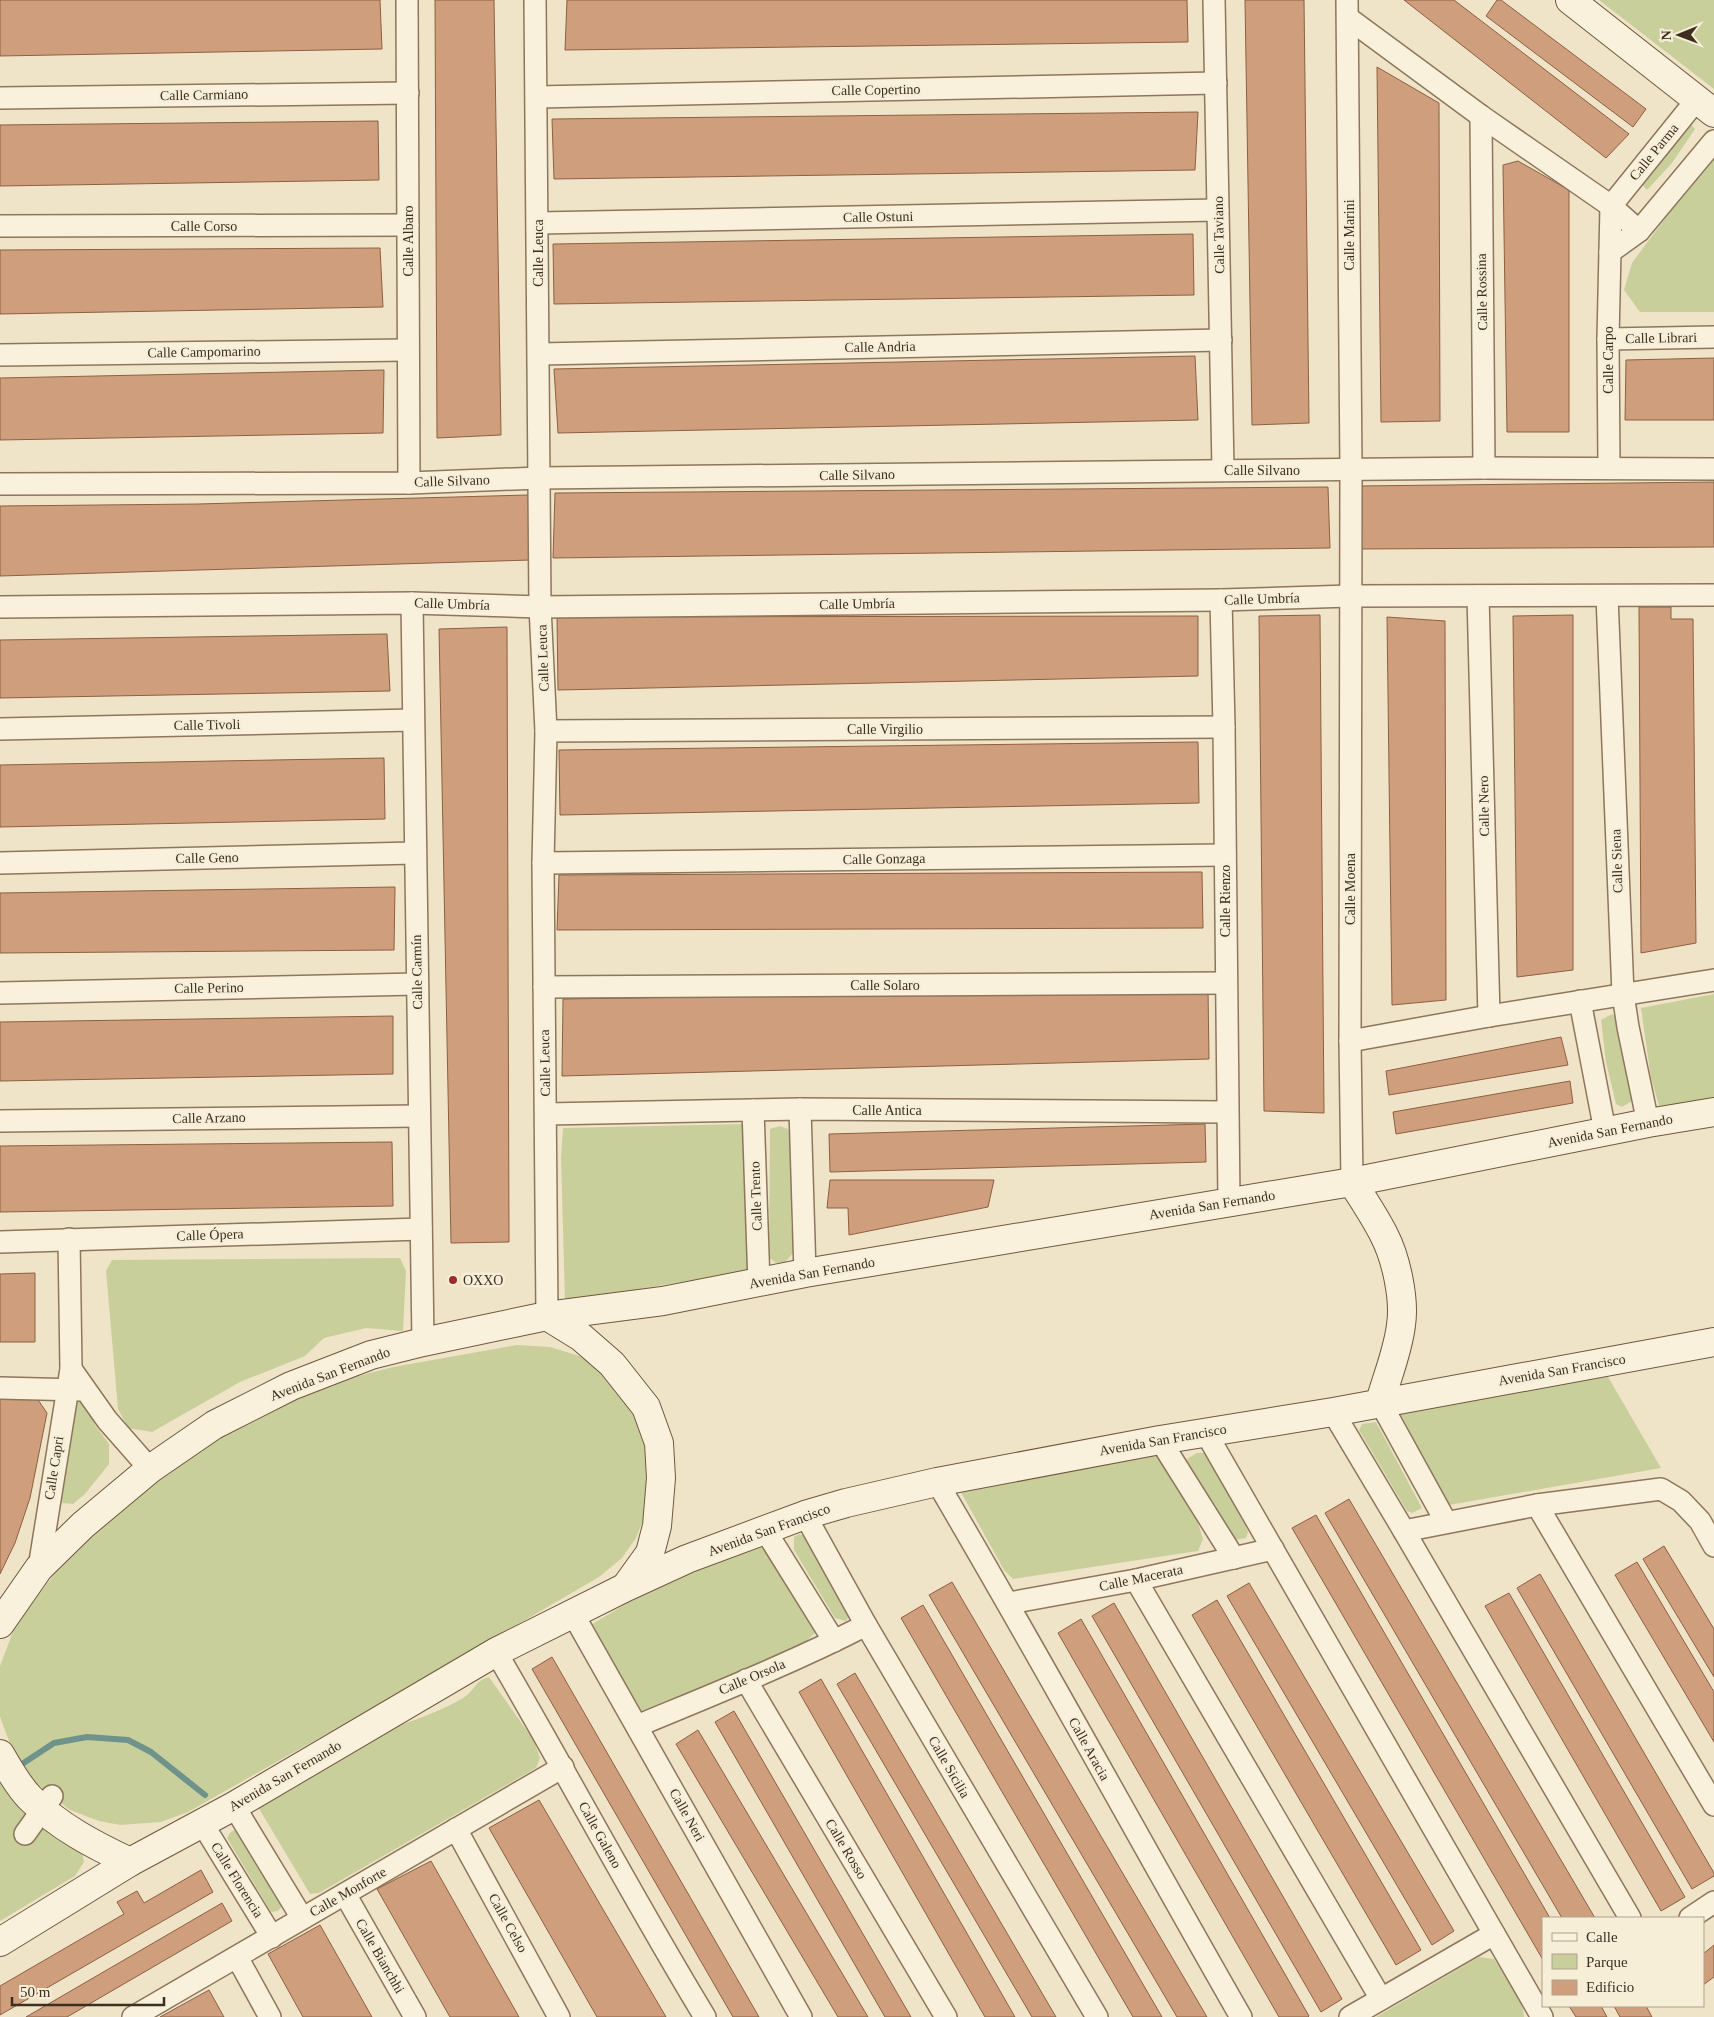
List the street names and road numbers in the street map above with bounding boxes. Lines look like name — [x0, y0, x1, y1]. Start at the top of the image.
street label: Calle Copertino — [831, 82, 921, 98]
street label: Calle Carmiano — [160, 87, 248, 103]
street label: Calle Parma — [1627, 120, 1682, 183]
street label: Calle Taviano — [1211, 196, 1227, 274]
street label: Calle Marini — [1342, 199, 1357, 271]
street label: Calle Albaro — [401, 205, 416, 277]
street label: Calle Ostuni — [843, 209, 913, 225]
street label: Calle Corso — [171, 219, 237, 234]
street label: Calle Leuca — [531, 219, 546, 287]
street label: Calle Rossina — [1474, 252, 1490, 331]
street label: Calle Carpo — [1601, 326, 1616, 394]
street label: Calle Librari — [1625, 330, 1697, 346]
street label: Calle Andria — [844, 339, 916, 355]
street label: Calle Campomarino — [147, 344, 261, 360]
street label: Calle Silvano — [1224, 463, 1300, 478]
street label: Calle Silvano — [819, 467, 895, 483]
street label: Calle Silvano — [414, 472, 490, 490]
street label: Calle Umbría — [1224, 590, 1301, 608]
street label: Calle Umbría — [414, 595, 491, 613]
street label: Calle Umbría — [819, 596, 896, 612]
street label: Calle Leuca — [534, 623, 552, 692]
street label: Calle Tivoli — [174, 717, 240, 733]
street label: Calle Virgilio — [847, 722, 923, 737]
street label: Calle Nero — [1476, 775, 1492, 837]
street label: Calle Siena — [1608, 828, 1626, 893]
street label: Calle Geno — [175, 850, 239, 866]
street label: Calle Gonzaga — [842, 851, 926, 867]
street label: Calle Moena — [1343, 852, 1358, 925]
street label: Calle Rienzo — [1218, 865, 1233, 937]
street label: Calle Carmín — [409, 934, 425, 1010]
street label: Calle Solaro — [850, 978, 920, 993]
street label: Calle Perino — [174, 980, 244, 996]
street label: Calle Leuca — [537, 1028, 553, 1097]
street label: Calle Antica — [852, 1103, 923, 1118]
street label: Calle Arzano — [172, 1110, 246, 1126]
street label: Avenida San Fernando — [1546, 1111, 1674, 1151]
street label: Calle Trento — [747, 1161, 765, 1231]
street label: Avenida San Fernando — [1148, 1188, 1276, 1222]
street label: Calle Ópera — [176, 1225, 245, 1244]
street label: Avenida San Fernando — [748, 1255, 876, 1291]
street label: Avenida San Fernando — [268, 1344, 392, 1404]
street label: Avenida San Francisco — [1497, 1351, 1627, 1389]
street label: Avenida San Francisco — [1098, 1421, 1228, 1459]
street label: Calle Capri — [42, 1435, 66, 1501]
street label: Avenida San Francisco — [706, 1501, 832, 1559]
street label: Calle Macerata — [1098, 1562, 1185, 1594]
street label: Calle Orsola — [717, 1656, 788, 1698]
street label: Calle Aracia — [1066, 1715, 1113, 1784]
street label: Calle Sicilia — [925, 1733, 973, 1801]
street label: Avenida San Fernando — [226, 1738, 344, 1814]
street label: Calle Neri — [666, 1786, 708, 1844]
street label: Calle Galeno — [576, 1799, 624, 1871]
street label: Calle Rosso — [822, 1816, 870, 1882]
street label: Calle Florencia — [208, 1840, 267, 1921]
street label: Calle Monforte — [307, 1864, 389, 1920]
street label: Calle Celso — [486, 1891, 530, 1955]
street label: Calle Bianchhi — [353, 1916, 407, 1996]

